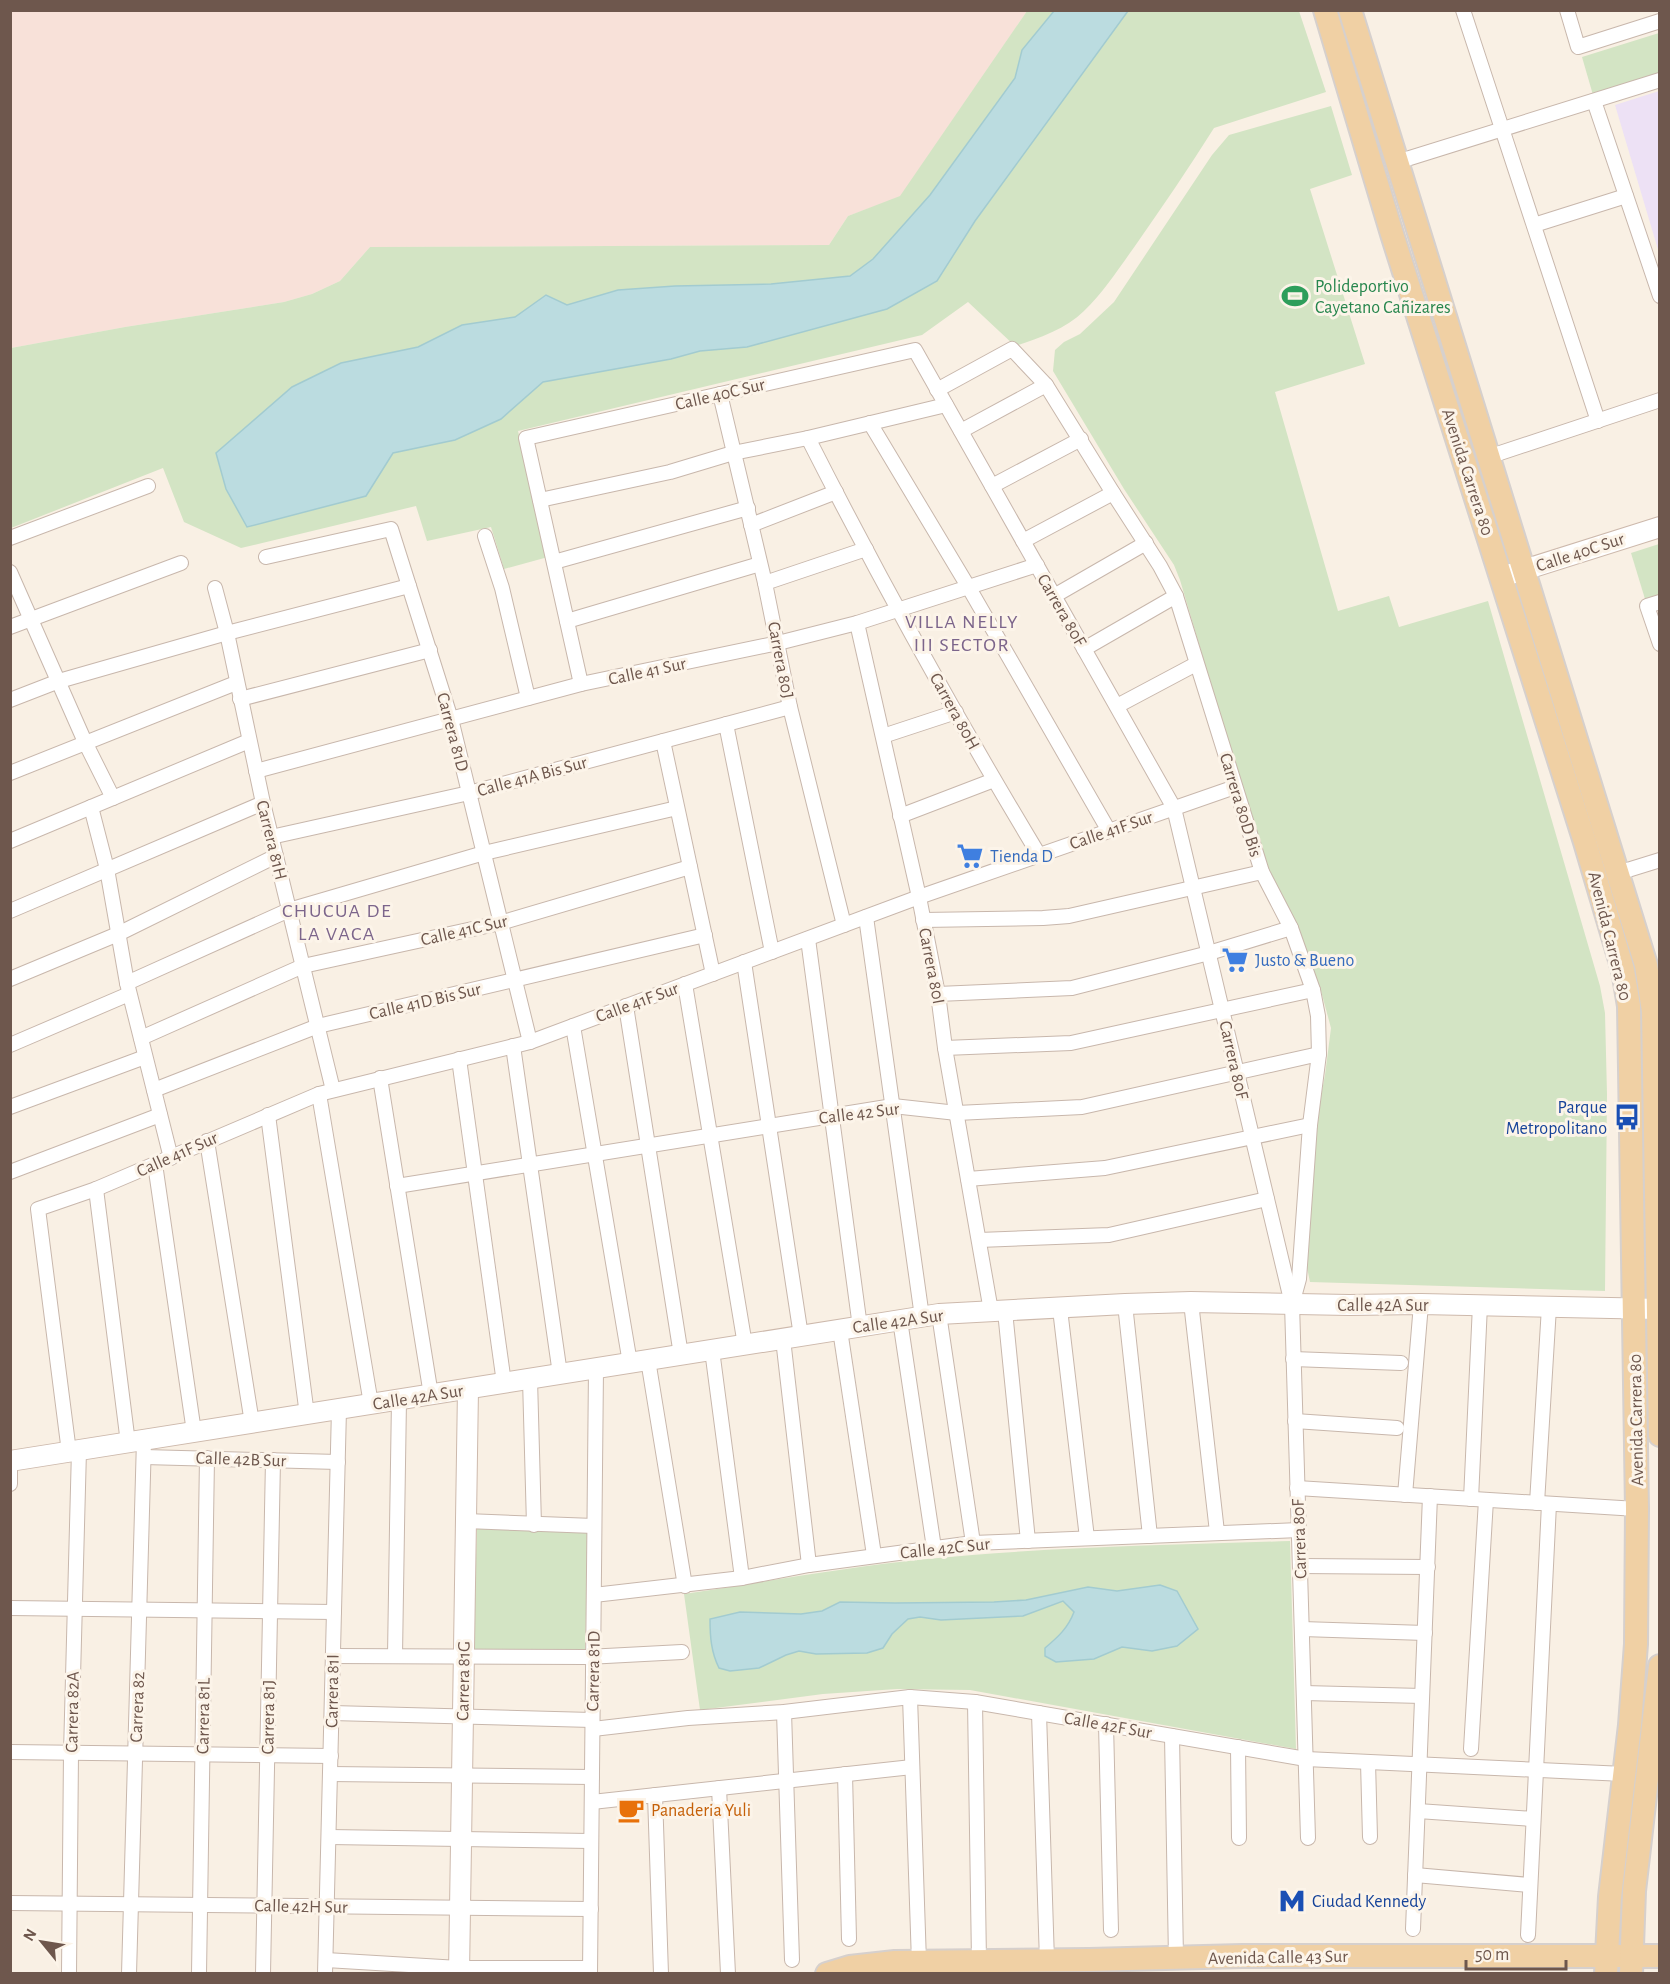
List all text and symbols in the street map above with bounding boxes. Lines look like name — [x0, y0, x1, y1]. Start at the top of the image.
place label: Polideportivo Cayetano Cañizares — [1315, 278, 1451, 317]
sports icon: Polideportivo Cayetano Cañizares — [1280, 281, 1310, 311]
street label: Calle 40C Sur — [674, 376, 767, 414]
street label: Avenida Carrera 80 — [1438, 407, 1496, 538]
street label: Calle 40C Sur — [1534, 530, 1627, 576]
street label: Carrera 80F — [1033, 571, 1089, 650]
district label: VILLA NELLY III SECTOR — [905, 612, 1019, 655]
street label: Carrera 80J — [764, 620, 796, 700]
street label: Calle 41 Sur — [607, 655, 688, 689]
street label: Carrera 80H — [926, 670, 983, 753]
street label: Carrera 81D — [433, 691, 471, 774]
street label: Carrera 80D Bis — [1216, 751, 1264, 859]
street label: Calle 41A Bis Sur — [475, 754, 589, 800]
street label: Carrera 81H — [252, 799, 290, 882]
street label: Calle 41F Sur — [1067, 808, 1155, 854]
supermarket icon: Tienda D — [955, 841, 985, 871]
place label: Tienda D — [990, 848, 1053, 866]
street label: Avenida Carrera 80 — [1584, 870, 1634, 1003]
district label: CHUCUA DE LA VACA — [282, 901, 392, 944]
street label: Calle 41C Sur — [419, 912, 509, 950]
street label: Carrera 80I — [915, 927, 947, 1006]
supermarket icon: Justo & Bueno — [1220, 945, 1250, 975]
place label: Justo & Bueno — [1255, 952, 1354, 970]
street label: Calle 41D Bis Sur — [368, 980, 483, 1024]
street label: Calle 41F Sur — [593, 980, 681, 1026]
street label: Carrera 80F — [1215, 1019, 1251, 1101]
place label: Parque Metropolitano — [1506, 1099, 1607, 1138]
street label: Calle 42 Sur — [818, 1100, 901, 1128]
bus stop icon: Parque Metropolitano — [1612, 1102, 1642, 1132]
street label: Calle 41F Sur — [134, 1129, 221, 1181]
street label: Calle 42A Sur — [1337, 1297, 1429, 1315]
street label: Calle 42A Sur — [852, 1307, 945, 1337]
street label: Avenida Carrera 80 — [1627, 1354, 1647, 1486]
street label: Calle 42A Sur — [372, 1382, 465, 1414]
street label: Calle 42B Sur — [195, 1449, 287, 1471]
street label: Carrera 80F — [1290, 1498, 1310, 1579]
street label: Calle 42C Sur — [899, 1535, 991, 1563]
street label: Carrera 81D — [584, 1631, 604, 1712]
street label: Carrera 81G — [454, 1641, 474, 1721]
street label: Carrera 81I — [323, 1654, 343, 1728]
street label: Carrera 82A — [63, 1671, 83, 1753]
street label: Carrera 82 — [128, 1671, 148, 1743]
street label: Carrera 81L — [194, 1677, 214, 1754]
street label: Carrera 81J — [259, 1680, 279, 1754]
street label: Calle 42F Sur — [1063, 1709, 1153, 1743]
cafe icon: Panaderia Yuli — [616, 1795, 646, 1825]
place label: Panaderia Yuli — [651, 1802, 751, 1820]
metro station icon: Ciudad Kennedy — [1277, 1886, 1307, 1916]
place label: Ciudad Kennedy — [1312, 1893, 1427, 1911]
street label: Calle 42H Sur — [254, 1897, 348, 1917]
north arrow — [12, 1912, 72, 1972]
text: N — [20, 1926, 40, 1944]
scale bar — [1466, 1933, 1566, 1971]
text: 50 m — [1475, 1946, 1509, 1964]
street label: Avenida Calle 43 Sur — [1208, 1948, 1348, 1968]

